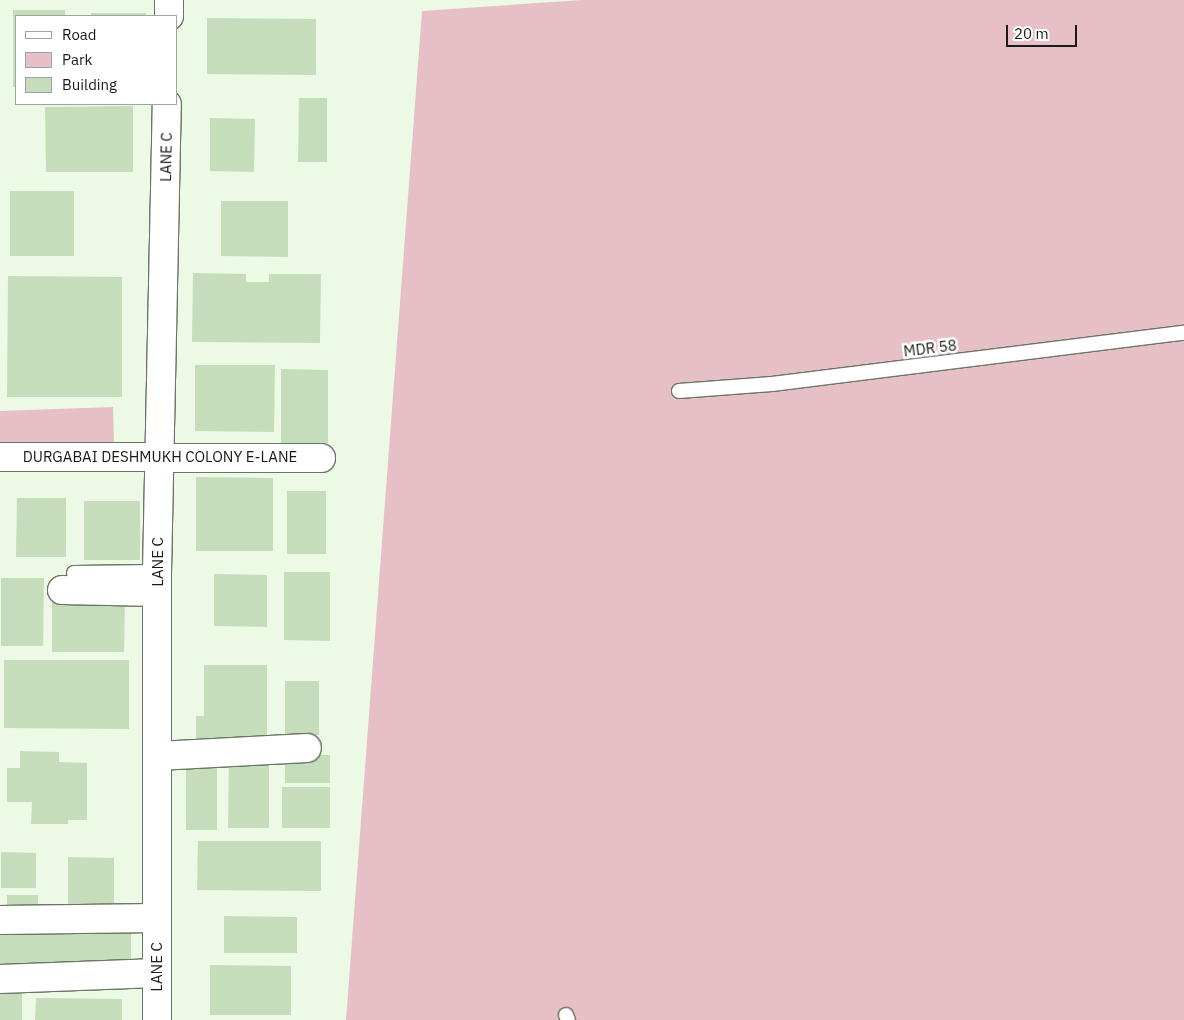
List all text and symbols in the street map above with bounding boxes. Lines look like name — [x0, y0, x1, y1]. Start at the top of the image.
legend — [15, 15, 178, 105]
scale bar — [1009, 15, 1080, 47]
text: 20 m — [1014, 24, 1049, 43]
text: Road — [62, 25, 97, 44]
text: Park — [62, 50, 92, 69]
text: Building — [62, 75, 117, 94]
street label: LANE C — [157, 132, 175, 182]
street label: MDR 58 — [902, 336, 958, 360]
street label: DURGABAI DESHMUKH COLONY E-LANE — [23, 448, 297, 466]
street label: LANE C — [149, 537, 167, 587]
street label: LANE C — [148, 942, 166, 992]

